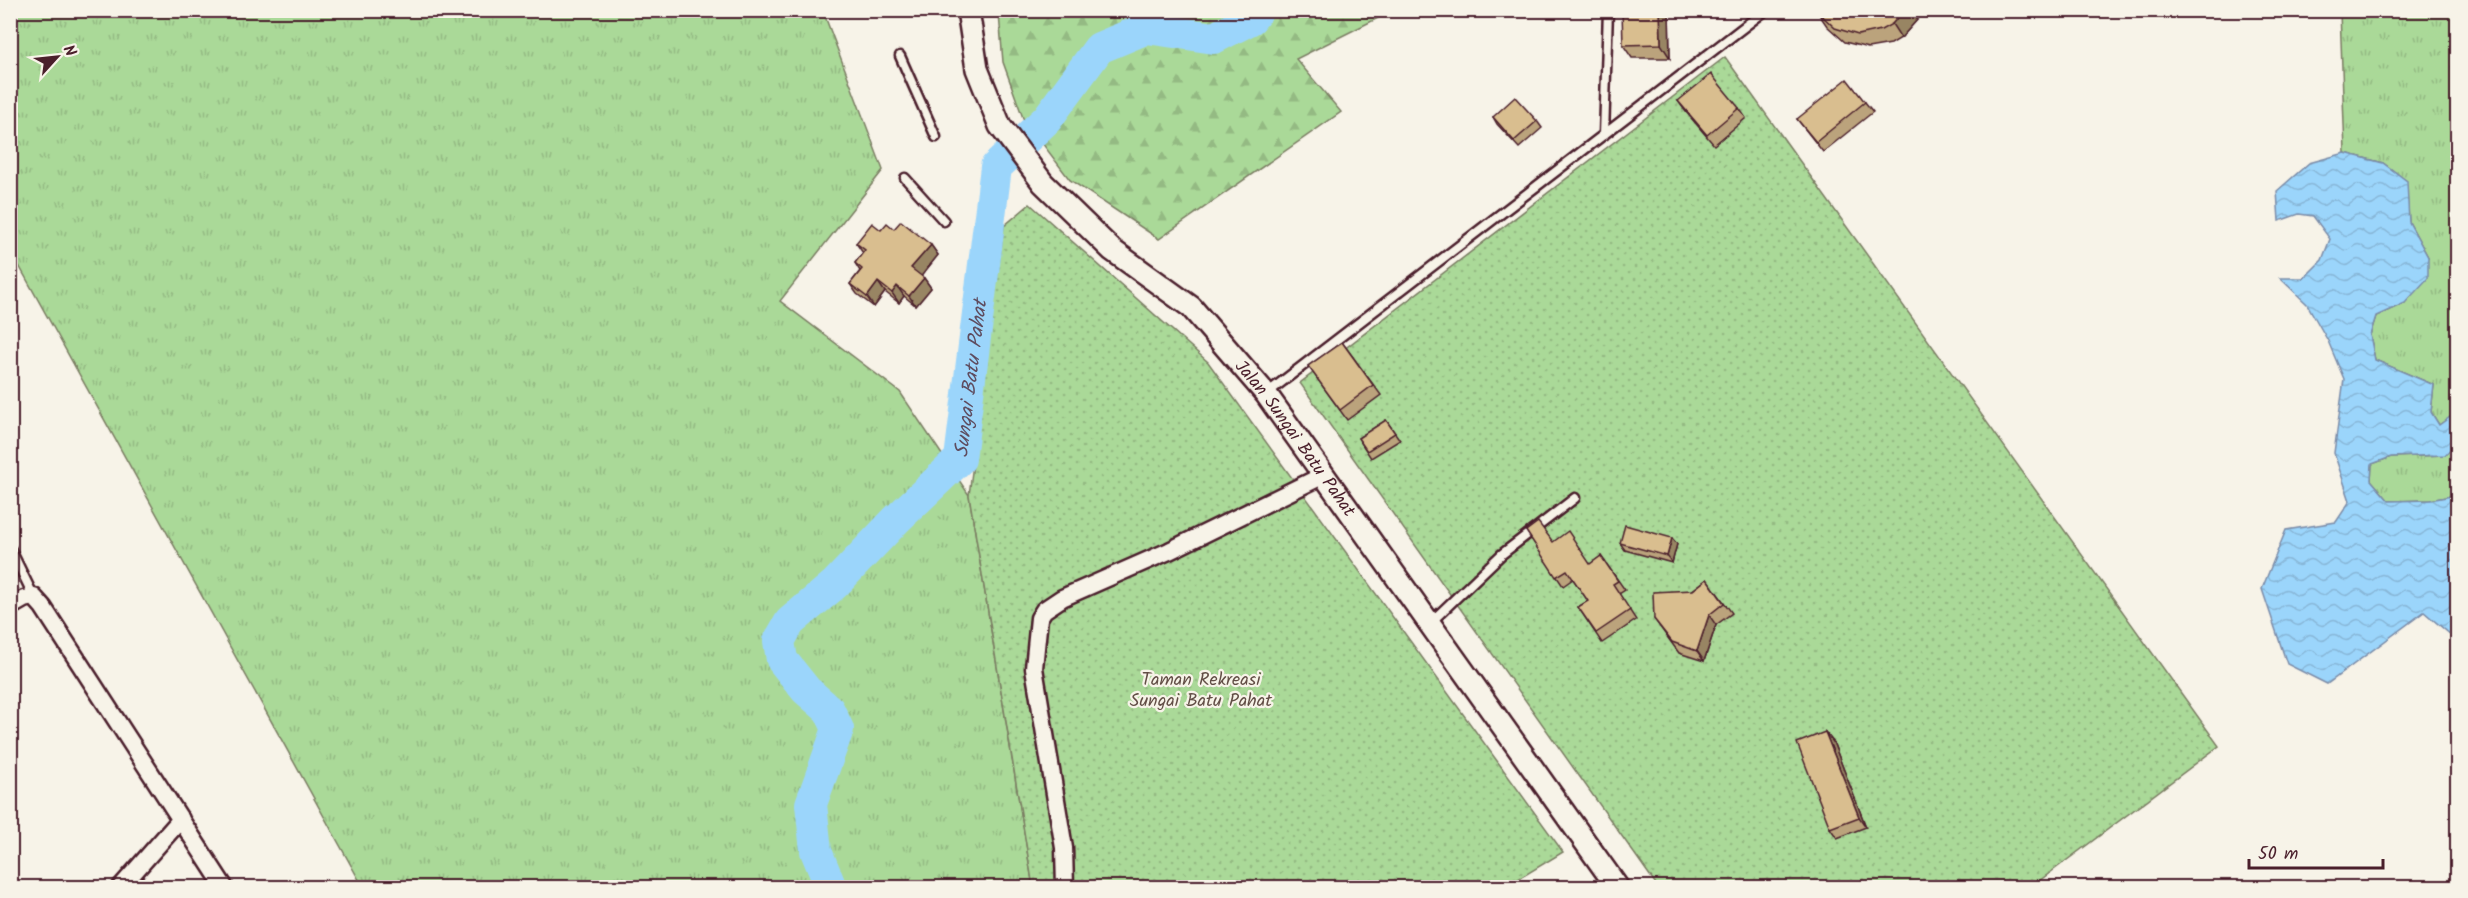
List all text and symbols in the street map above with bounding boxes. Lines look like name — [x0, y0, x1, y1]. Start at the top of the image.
north arrow — [27, 27, 87, 87]
text: N — [56, 41, 82, 61]
water label: Sungai Batu Pahat — [946, 295, 998, 459]
street label: Jalan Sungai Batu Pahat — [1227, 354, 1363, 524]
park label: Taman Rekreasi Sungai Batu Pahat — [1130, 666, 1273, 716]
scale bar — [2249, 832, 2382, 870]
text: 50 m — [2258, 840, 2298, 869]

